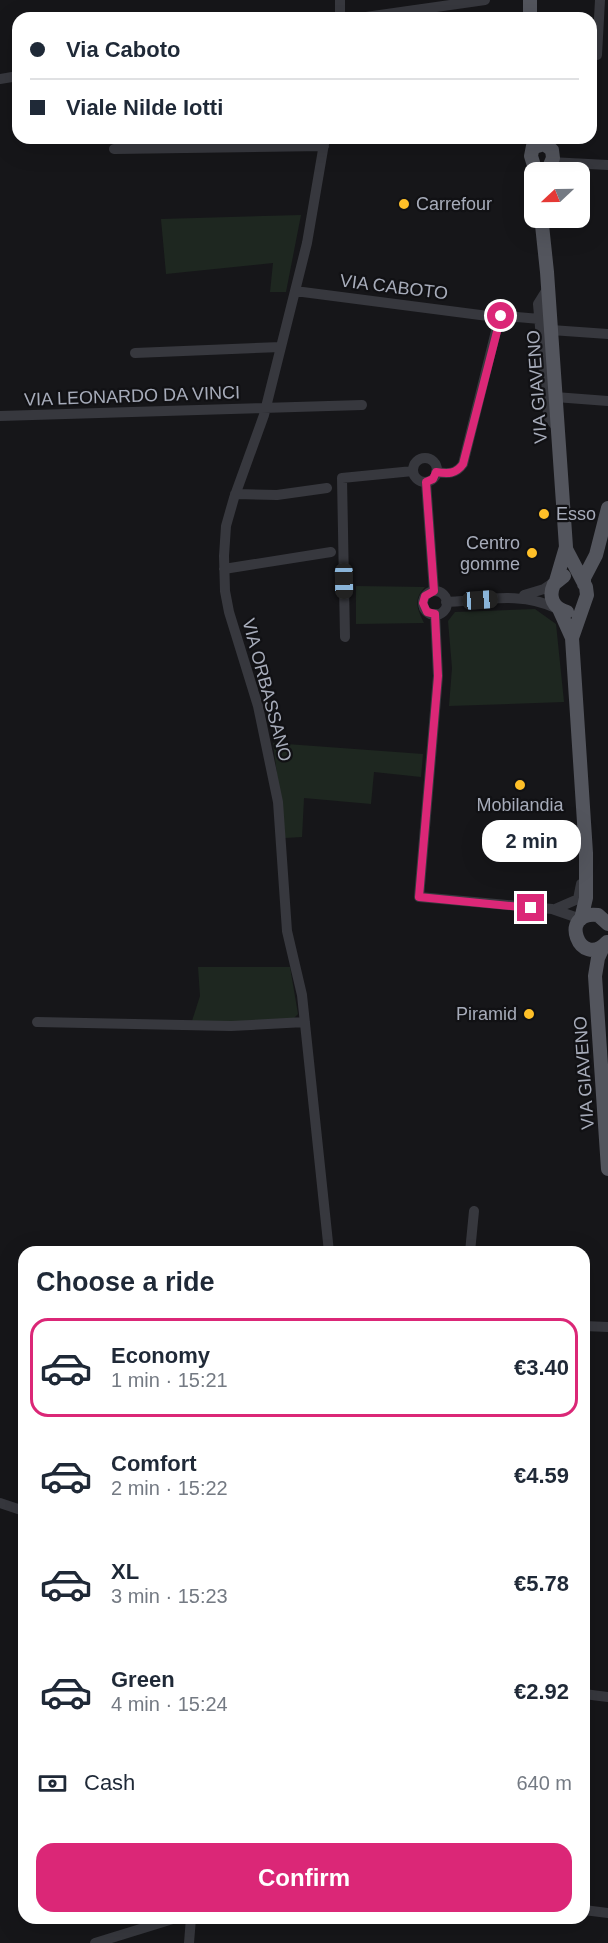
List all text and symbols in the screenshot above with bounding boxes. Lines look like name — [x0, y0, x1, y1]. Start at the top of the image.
text: Via Caboto — [66, 37, 181, 62]
text: Viale Nilde Iotti — [66, 95, 223, 120]
north arrow — [524, 162, 590, 228]
map controls — [524, 162, 590, 228]
place label: Carrefour — [416, 194, 492, 214]
marker: Carrefour — [397, 197, 411, 211]
street label: VIA CABOTO — [339, 270, 449, 304]
route start — [487, 302, 514, 329]
street label: VIA GIAVENO — [523, 330, 551, 444]
street label: VIA LEONARDO DA VINCI — [24, 382, 240, 410]
place label: Esso — [556, 504, 596, 524]
marker: Esso — [537, 507, 551, 521]
place label: Centro gomme — [460, 533, 520, 574]
marker: Centro gomme — [525, 546, 539, 560]
car — [335, 563, 353, 599]
car — [461, 590, 499, 610]
street label: VIA ORBASSANO — [238, 616, 296, 764]
marker: Mobilandia — [513, 778, 527, 792]
place label: Mobilandia — [476, 795, 565, 815]
callout: 2 min — [482, 821, 580, 863]
text: 2 min — [505, 830, 558, 852]
route end — [517, 894, 544, 921]
place label: Piramid — [456, 1004, 517, 1024]
marker: Piramid — [522, 1007, 536, 1021]
street label: VIA GIAVENO — [570, 1016, 598, 1130]
text: Choose a ride — [36, 1267, 215, 1297]
icon: car — [39, 1341, 93, 1395]
text: Economy — [111, 1343, 210, 1368]
text: €3.40 — [514, 1355, 569, 1380]
text: 1 min · 15:21 — [111, 1369, 228, 1391]
icon: car — [39, 1449, 93, 1503]
text: Comfort — [111, 1451, 197, 1476]
text: €4.59 — [514, 1463, 569, 1488]
text: 2 min · 15:22 — [111, 1477, 228, 1499]
icon: car — [39, 1557, 93, 1611]
text: XL — [111, 1559, 139, 1584]
text: €5.78 — [514, 1571, 569, 1596]
text: 3 min · 15:23 — [111, 1585, 228, 1607]
icon: car — [39, 1665, 93, 1719]
text: Green — [111, 1667, 175, 1692]
text: €2.92 — [514, 1679, 569, 1704]
text: 4 min · 15:24 — [111, 1693, 228, 1715]
icon: cash — [36, 1767, 69, 1800]
text: Cash — [84, 1770, 135, 1795]
text: 640 m — [516, 1772, 572, 1794]
button: Confirm — [36, 1843, 572, 1912]

